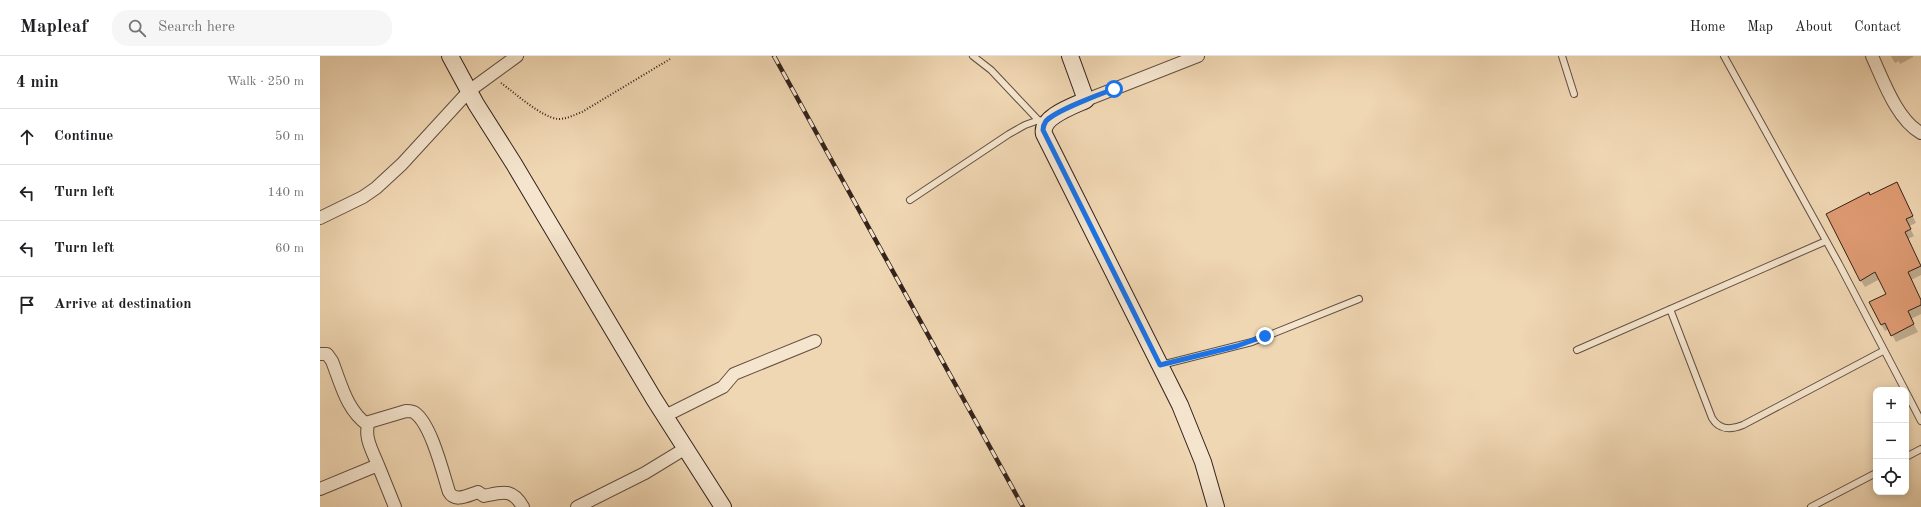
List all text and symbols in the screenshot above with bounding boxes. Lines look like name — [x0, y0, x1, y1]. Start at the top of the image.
search box — [112, 10, 392, 46]
icon: search — [126, 17, 148, 39]
text: Mapleaf — [20, 18, 88, 37]
text: Search here — [158, 20, 235, 35]
text: Home — [1690, 20, 1725, 34]
text: Map — [1747, 20, 1773, 34]
text: About — [1795, 20, 1832, 34]
text: Contact — [1854, 20, 1901, 34]
text: 4 min — [16, 74, 59, 91]
text: Walk · 250 m — [227, 75, 304, 88]
route start — [1105, 80, 1123, 98]
icon: ahead — [16, 126, 38, 148]
text: Continue — [54, 129, 113, 144]
text: 50 m — [275, 130, 304, 143]
icon: left — [16, 182, 38, 204]
text: Turn left — [54, 185, 114, 200]
text: 140 m — [267, 186, 304, 199]
icon: left — [16, 238, 38, 260]
text: Turn left — [54, 241, 114, 256]
text: 60 m — [275, 242, 304, 255]
icon: arrive — [16, 294, 38, 316]
text: Arrive at destination — [54, 297, 192, 312]
route end — [1256, 327, 1274, 345]
map controls — [1873, 387, 1909, 495]
button: + — [1873, 387, 1909, 423]
button: − — [1873, 423, 1909, 459]
button: locate — [1873, 459, 1909, 495]

